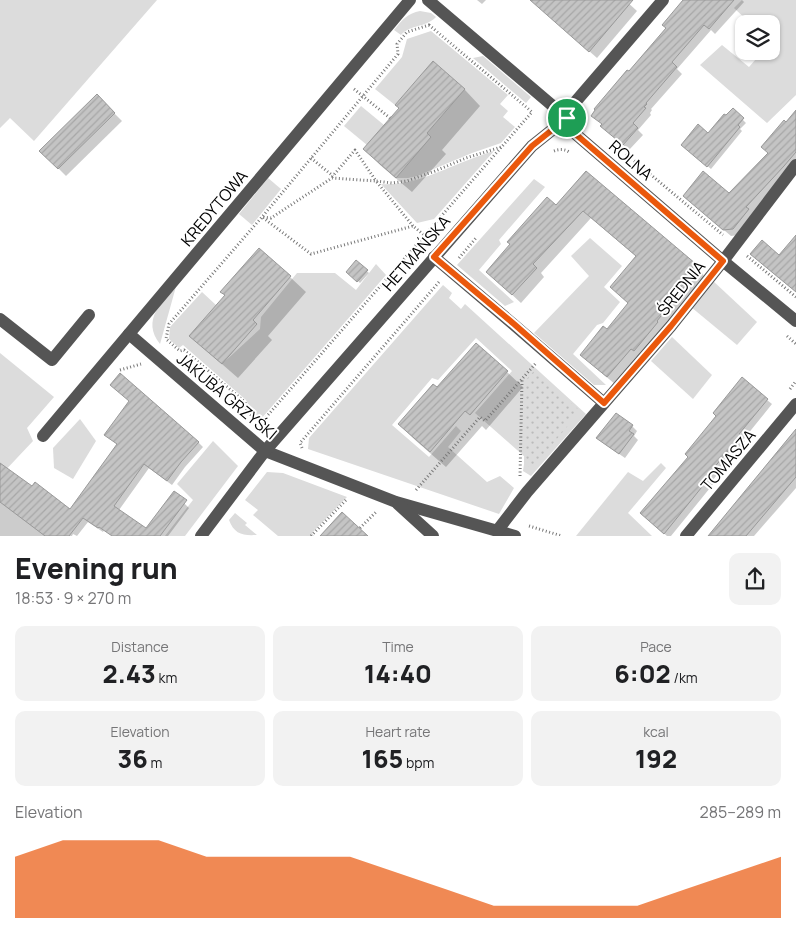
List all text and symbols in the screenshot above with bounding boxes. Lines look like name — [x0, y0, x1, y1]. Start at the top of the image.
map controls — [735, 15, 780, 60]
button: layers — [735, 15, 780, 60]
pin — [546, 97, 588, 139]
icon: arrive — [553, 104, 581, 132]
street label: ROLNA — [605, 135, 657, 185]
street label: KREDYTOWA — [176, 165, 252, 251]
street label: HETMAŃSKA — [377, 210, 455, 296]
street label: ŚREDNIA — [652, 256, 710, 320]
street label: JAKUBA GRZYŚKI — [172, 348, 282, 444]
street label: TOMASZA — [696, 425, 760, 495]
text: Evening run — [15, 549, 178, 587]
button: share — [729, 553, 781, 605]
text: 18:53 · 9 × 270 m — [15, 587, 131, 609]
text: Distance — [111, 637, 169, 656]
text: Time — [382, 637, 414, 656]
text: Pace — [640, 637, 672, 656]
text: 2.43 — [103, 656, 156, 691]
text: 14:40 — [364, 656, 432, 691]
text: 6:02 — [614, 656, 671, 691]
text: km — [156, 668, 177, 687]
text: /km — [671, 668, 698, 687]
text: Elevation — [110, 722, 170, 741]
text: Heart rate — [366, 722, 430, 741]
text: kcal — [643, 722, 669, 741]
text: 36 — [117, 741, 148, 776]
text: 165 — [362, 741, 403, 776]
text: 192 — [635, 741, 677, 776]
text: m — [148, 753, 163, 772]
text: bpm — [403, 753, 434, 772]
text: Elevation — [15, 801, 83, 823]
text: 285–289 m — [700, 801, 781, 823]

